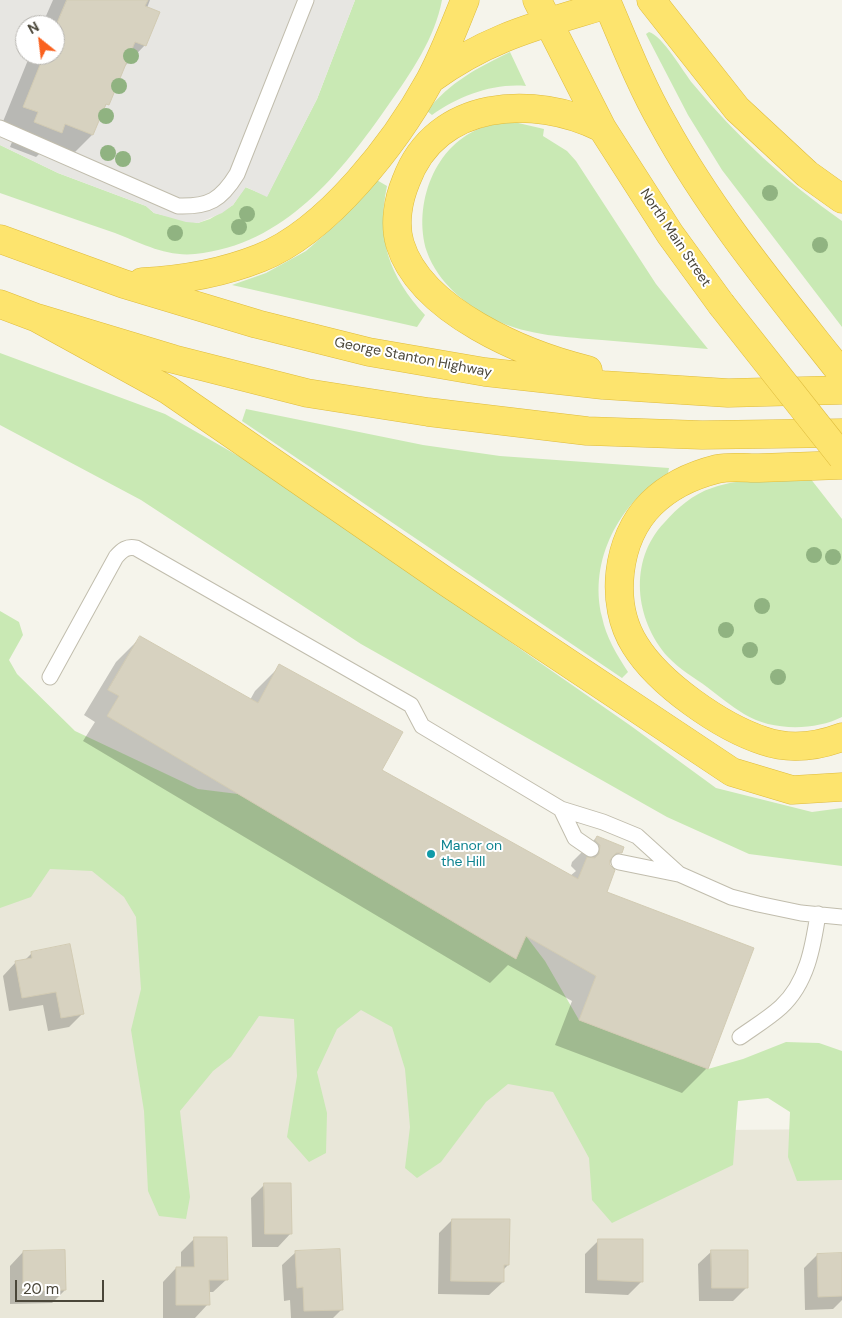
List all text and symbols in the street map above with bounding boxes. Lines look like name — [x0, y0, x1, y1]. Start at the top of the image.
north arrow — [15, 15, 65, 65]
text: N — [24, 17, 42, 38]
street label: North Main Street — [636, 186, 714, 290]
street label: George Stanton Highway — [333, 334, 493, 382]
place label: Manor on the Hill — [441, 838, 502, 870]
marker: Manor on the Hill — [425, 848, 437, 860]
scale bar — [18, 1270, 106, 1302]
text: 20 m — [23, 1279, 59, 1299]

